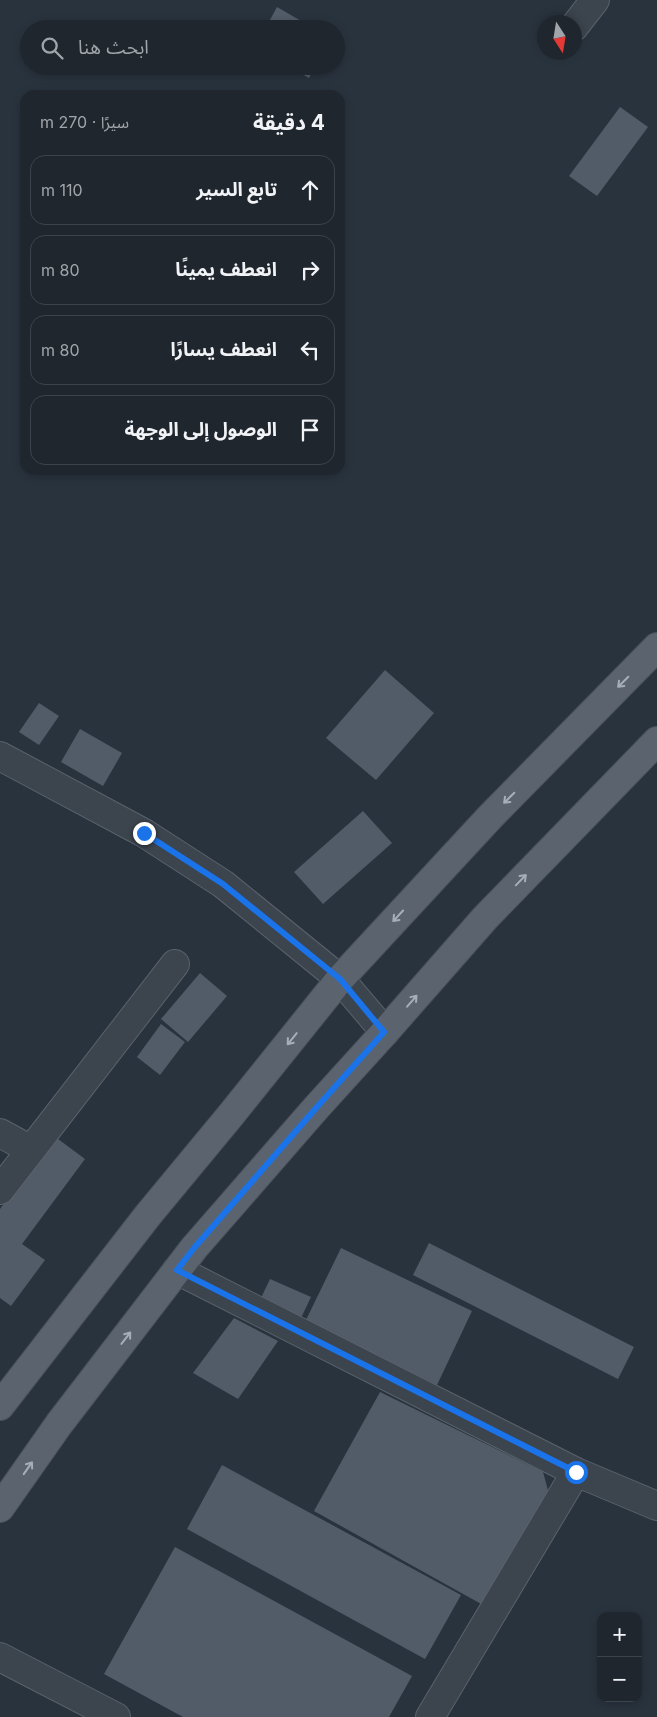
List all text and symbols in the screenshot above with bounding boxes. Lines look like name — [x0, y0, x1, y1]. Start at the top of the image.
north arrow — [537, 15, 582, 60]
search box — [20, 20, 345, 75]
icon: search — [38, 34, 66, 62]
text: ابحث هنا — [78, 36, 149, 59]
text: 4 دقيقة — [253, 110, 325, 135]
text: سيرًا · 270 m — [40, 112, 129, 132]
icon: ahead — [296, 176, 324, 204]
text: تابع السير — [196, 178, 277, 201]
text: 110 m — [41, 180, 83, 200]
icon: right — [296, 256, 324, 284]
text: انعطف يمينًا — [175, 258, 277, 281]
text: 80 m — [41, 260, 80, 280]
icon: left — [296, 336, 324, 364]
text: انعطف يسارًا — [170, 338, 277, 361]
text: 80 m — [41, 340, 80, 360]
icon: arrive — [296, 416, 324, 444]
text: الوصول إلى الوجهة — [125, 418, 277, 441]
one-way arrow — [617, 676, 630, 688]
one-way arrow — [503, 791, 515, 804]
route end — [133, 822, 156, 845]
one-way arrow — [515, 874, 527, 886]
one-way arrow — [392, 910, 404, 923]
one-way arrow — [406, 994, 418, 1007]
one-way arrow — [286, 1032, 297, 1045]
one-way arrow — [120, 1332, 131, 1345]
one-way arrow — [23, 1461, 33, 1475]
route start — [565, 1461, 588, 1484]
map controls — [597, 1612, 642, 1702]
button: + — [597, 1612, 642, 1657]
button: − — [597, 1657, 642, 1702]

